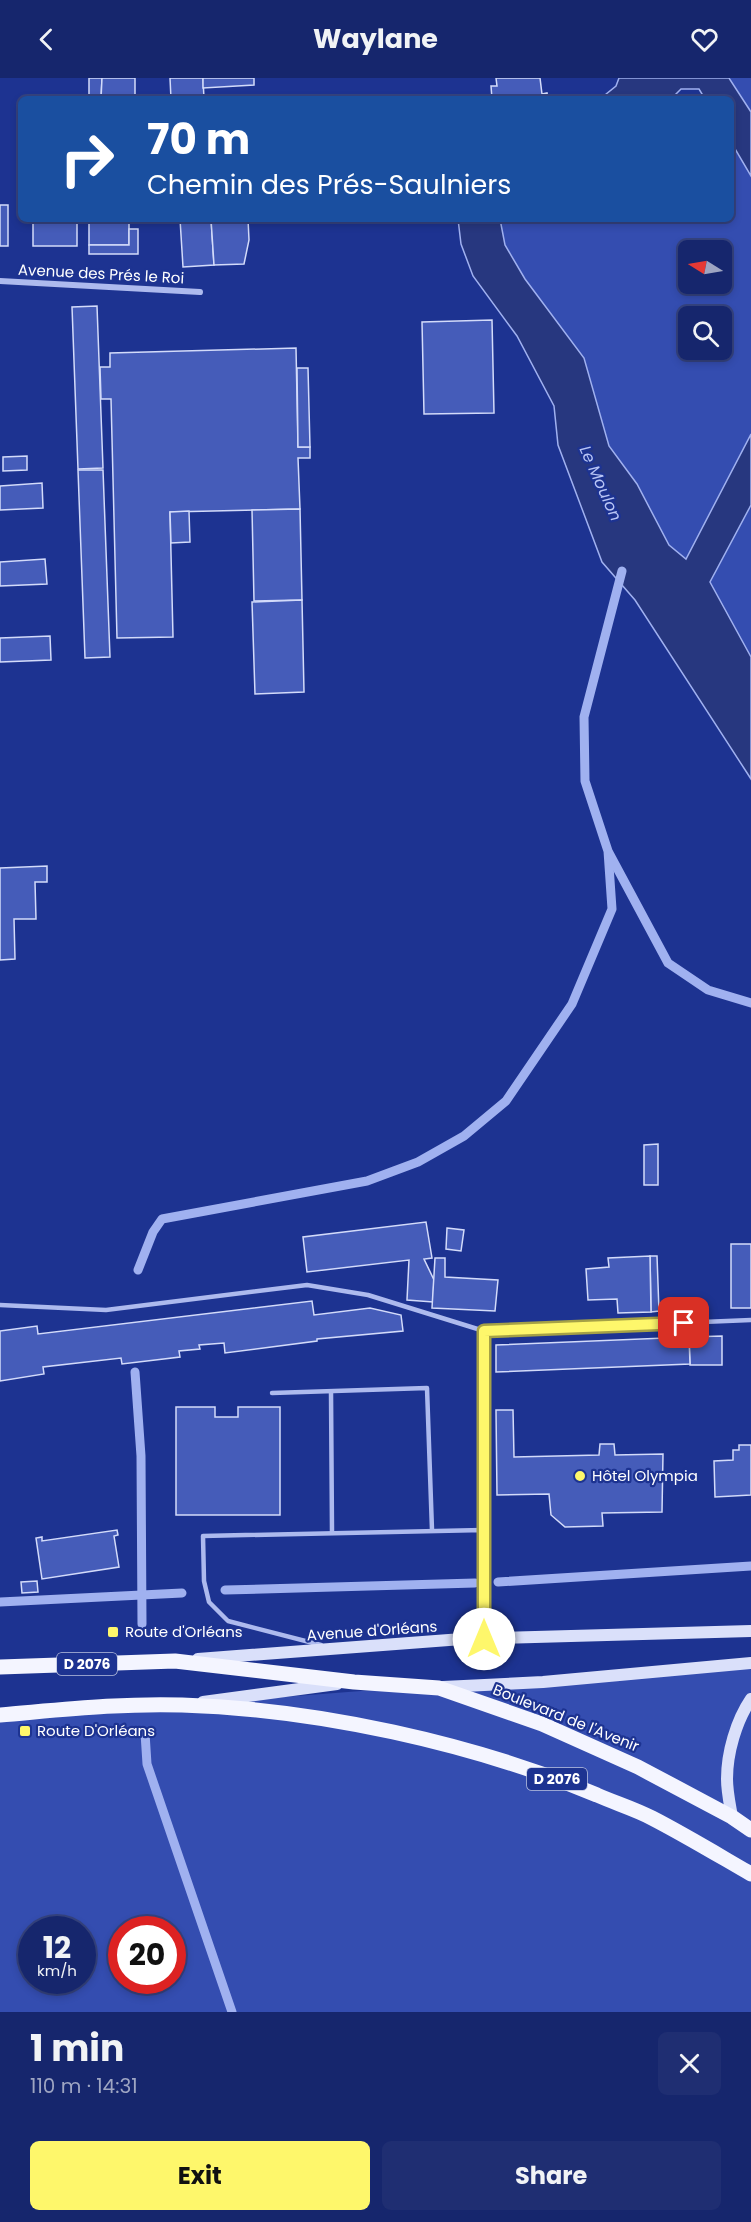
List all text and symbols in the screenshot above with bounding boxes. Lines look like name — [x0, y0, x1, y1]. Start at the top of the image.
text: Waylane — [313, 20, 438, 57]
icon: back — [30, 23, 63, 56]
icon: heart — [688, 23, 721, 56]
text: 70 m — [147, 110, 250, 169]
icon: right — [48, 120, 126, 198]
text: Chemin des Prés-Saulniers — [147, 166, 511, 203]
north arrow — [678, 240, 732, 294]
map controls — [678, 240, 732, 360]
street label: Avenue des Prés le Roi — [17, 259, 185, 288]
button: search — [678, 306, 732, 360]
water label: Le Moulon — [574, 442, 627, 525]
pin — [658, 1297, 709, 1348]
icon: arrive — [667, 1306, 700, 1339]
place label: Hôtel Olympia — [592, 1465, 698, 1486]
marker: Hôtel Olympia — [573, 1469, 587, 1483]
position arrow — [452, 1607, 516, 1671]
street label: Avenue d'Orléans — [306, 1615, 438, 1646]
place label: Route d'Orléans — [125, 1621, 243, 1642]
marker: Route d'Orléans — [106, 1625, 120, 1639]
road number: D 2076 — [57, 1653, 117, 1675]
street label: Boulevard de l'Avenir — [490, 1679, 643, 1757]
place label: Route D'Orléans — [37, 1720, 155, 1741]
marker: Route D'Orléans — [18, 1724, 32, 1738]
road number: D 2076 — [527, 1768, 587, 1790]
speed limit sign: 20 — [108, 1916, 186, 1994]
text: 12 — [43, 1926, 71, 1969]
text: km/h — [37, 1960, 77, 1981]
text: 1 min — [30, 2023, 124, 2074]
button: close — [658, 2032, 721, 2095]
text: 110 m · 14:31 — [30, 2072, 138, 2100]
button: Exit — [30, 2141, 370, 2210]
button: Share — [382, 2141, 721, 2210]

